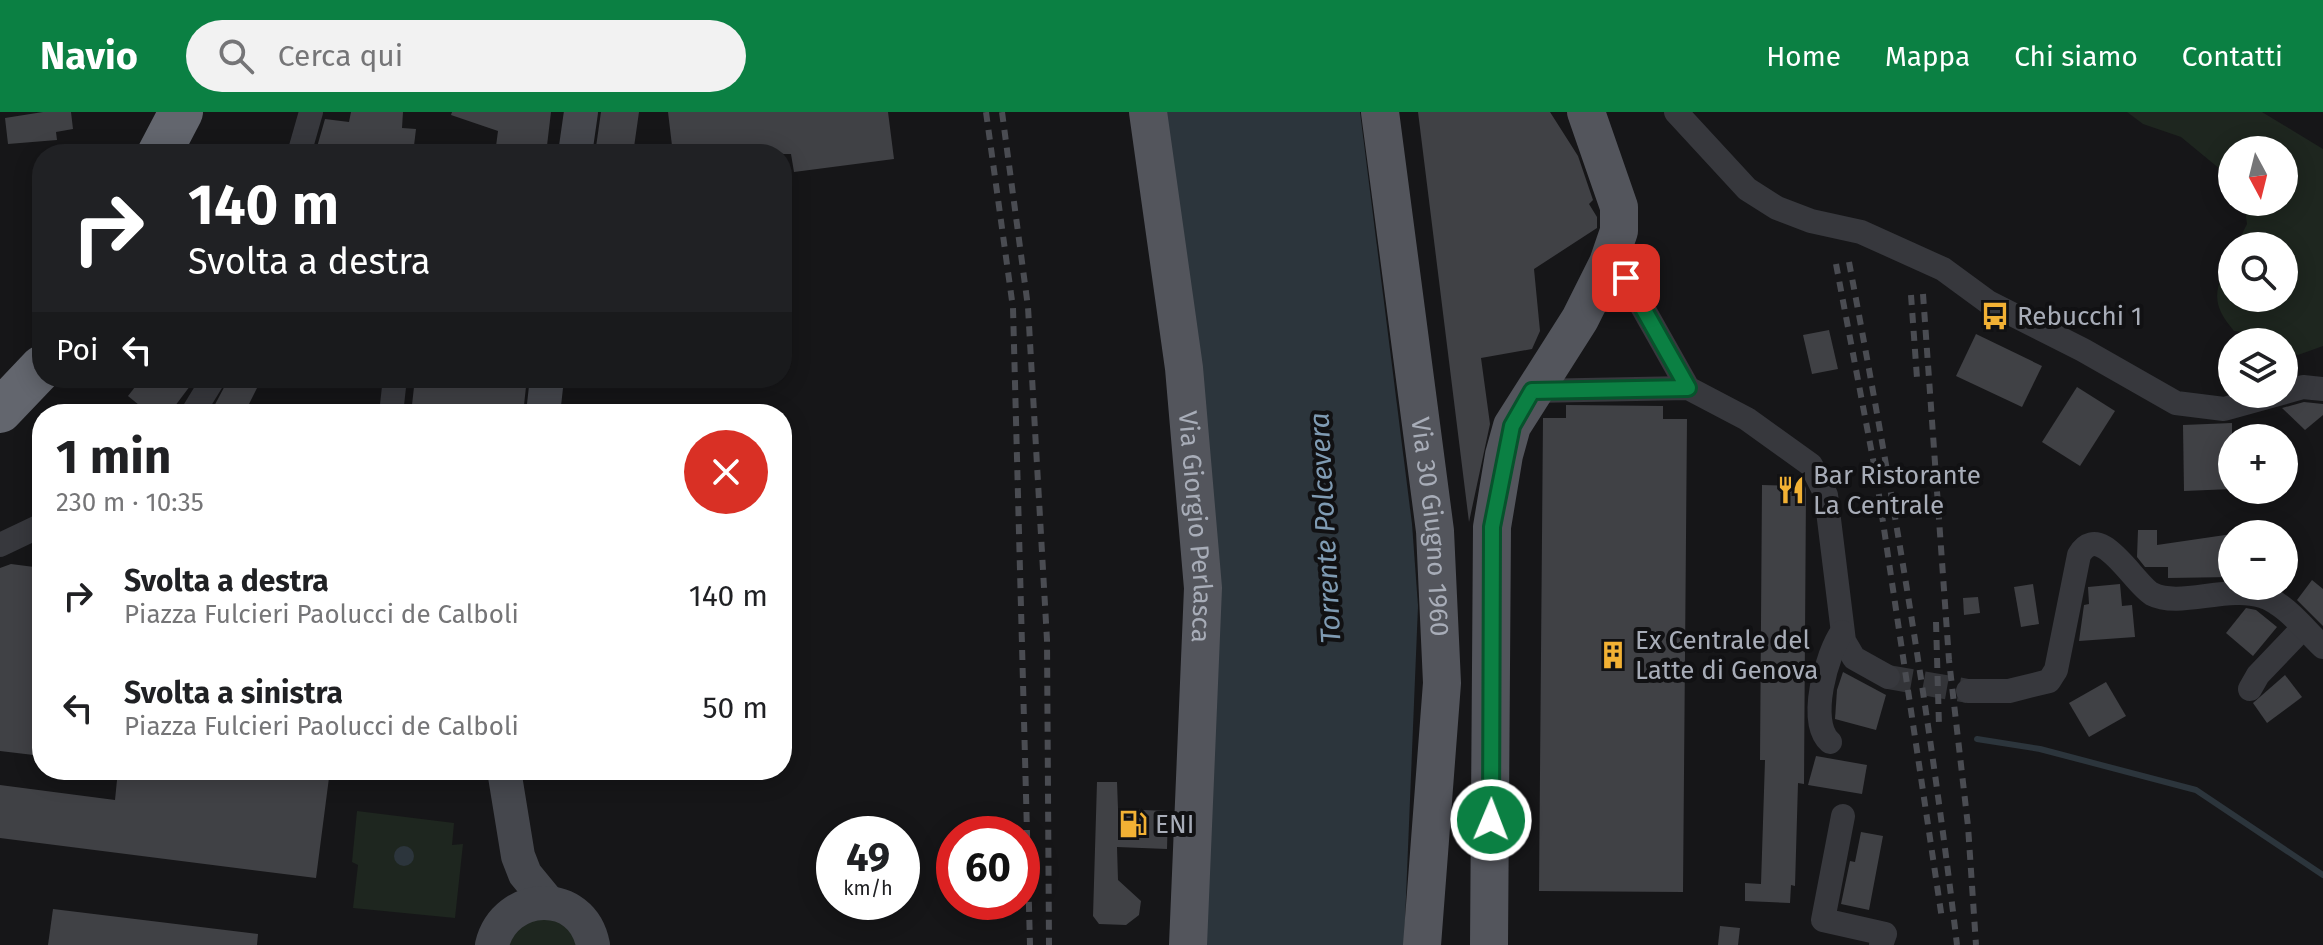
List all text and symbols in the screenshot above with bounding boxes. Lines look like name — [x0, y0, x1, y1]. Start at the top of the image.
search box — [186, 20, 746, 92]
text: Navio — [40, 33, 138, 79]
icon: search — [214, 34, 258, 78]
text: Cerca qui — [278, 38, 403, 74]
text: Home — [1766, 40, 1841, 73]
text: Mappa — [1885, 40, 1970, 73]
text: Chi siamo — [2014, 40, 2138, 73]
text: Contatti — [2182, 40, 2283, 73]
north arrow — [2218, 136, 2298, 216]
map controls — [2218, 136, 2298, 600]
text: 140 m — [188, 172, 339, 239]
icon: right — [56, 176, 160, 280]
button: search — [2218, 232, 2298, 312]
text: Svolta a destra — [188, 240, 431, 284]
pin — [1592, 244, 1660, 312]
icon: arrive — [1604, 256, 1648, 300]
bus stop icon: Rebucchi 1 — [1980, 301, 2010, 331]
place label: Rebucchi 1 — [2017, 301, 2142, 332]
icon: left — [115, 328, 159, 372]
button: layers — [2218, 328, 2298, 408]
text: Poi — [56, 332, 99, 368]
street label: Via Giorgio Perlasca — [1172, 410, 1219, 644]
water label: Torrente Polcevera — [1302, 412, 1348, 644]
street label: Via 30 Giugno 1960 — [1405, 415, 1455, 637]
button: + — [2218, 424, 2298, 504]
text: 1 min — [56, 428, 171, 486]
button: close — [684, 430, 768, 514]
place label: Bar Ristorante La Centrale — [1813, 460, 1981, 521]
restaurant icon: Bar Ristorante La Centrale — [1776, 475, 1806, 505]
text: 230 m · 10:35 — [56, 487, 204, 518]
button: − — [2218, 520, 2298, 600]
text: Svolta a destra — [124, 563, 329, 599]
icon: right — [56, 574, 100, 618]
text: 140 m — [689, 578, 768, 614]
text: Piazza Fulcieri Paolucci de Calboli — [124, 599, 519, 630]
place label: Ex Centrale del Latte di Genova — [1635, 625, 1818, 686]
building icon: Ex Centrale del Latte di Genova — [1598, 640, 1628, 670]
text: Svolta a sinistra — [124, 675, 343, 711]
icon: left — [56, 686, 100, 730]
text: 50 m — [703, 690, 768, 726]
text: Piazza Fulcieri Paolucci de Calboli — [124, 711, 519, 742]
position arrow — [1449, 778, 1533, 862]
fuel station icon: ENI — [1118, 809, 1148, 839]
place label: ENI — [1155, 809, 1194, 840]
speed limit sign: 60 — [936, 816, 1040, 920]
text: 49 — [846, 834, 890, 882]
text: km/h — [843, 876, 893, 900]

